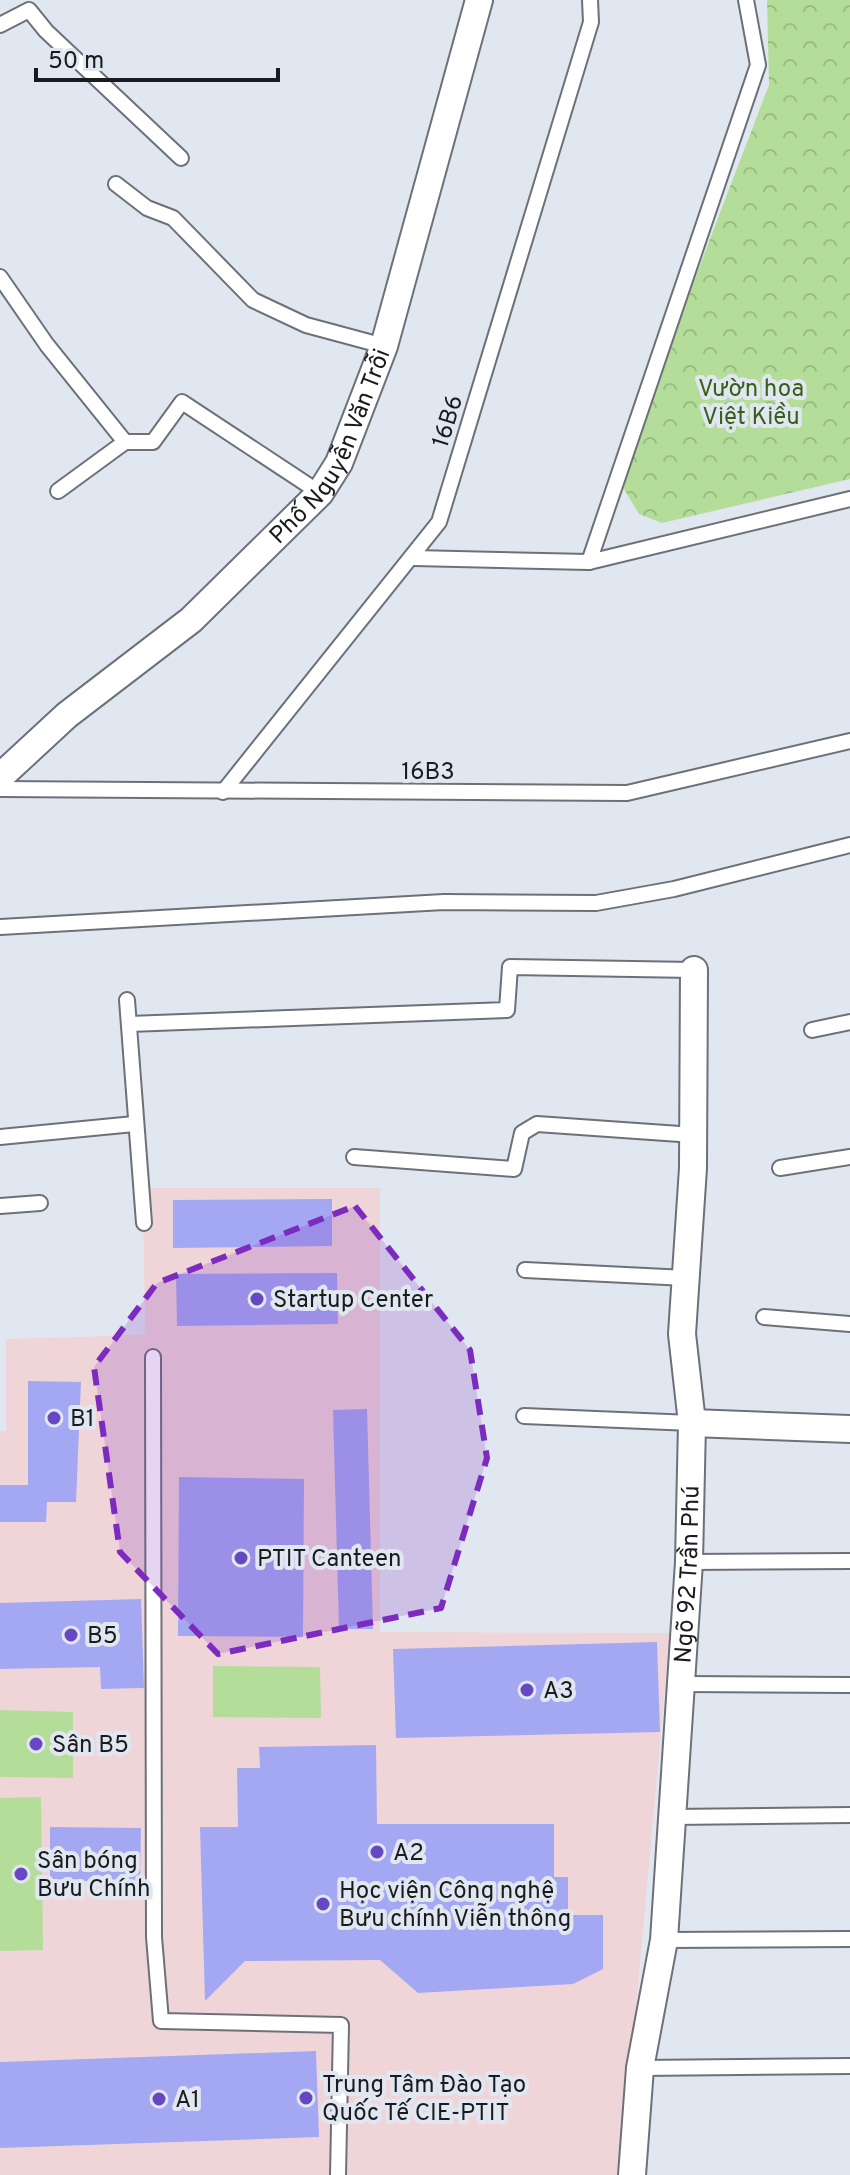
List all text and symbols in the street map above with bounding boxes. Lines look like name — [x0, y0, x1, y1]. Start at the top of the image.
scale bar — [36, 32, 278, 82]
text: 50 m — [48, 47, 104, 77]
street label: Phố Nguyễn Văn Trỗi — [264, 345, 398, 551]
park label: Vườn hoa Việt Kiều — [698, 375, 804, 433]
street label: 16B6 — [427, 392, 471, 451]
street label: 16B3 — [401, 758, 455, 788]
place label: Startup Center — [273, 1286, 433, 1316]
marker: Startup Center — [248, 1290, 266, 1308]
place label: B1 — [70, 1405, 95, 1435]
marker: B1 — [45, 1409, 63, 1427]
street label: Ngõ 92 Trần Phú — [669, 1485, 708, 1664]
place label: PTIT Canteen — [257, 1545, 402, 1575]
marker: PTIT Canteen — [232, 1549, 250, 1567]
place label: B5 — [87, 1622, 118, 1652]
marker: B5 — [62, 1626, 80, 1644]
place label: A3 — [543, 1677, 574, 1707]
marker: A3 — [518, 1681, 536, 1699]
place label: Sân B5 — [52, 1731, 129, 1761]
marker: Sân B5 — [27, 1735, 45, 1753]
place label: A2 — [393, 1839, 424, 1869]
marker: A2 — [368, 1843, 386, 1861]
place label: Sân bóng Bưu Chính — [37, 1847, 150, 1905]
marker: Sân bóng Bưu Chính — [12, 1865, 30, 1883]
place label: Học viện Công nghệ Bưu chính Viễn thông — [339, 1877, 571, 1935]
marker: Học viện Công nghệ Bưu chính Viễn thông — [314, 1895, 332, 1913]
place label: Trung Tâm Đào Tạo Quốc Tế CIE-PTIT — [322, 2071, 526, 2129]
place label: A1 — [175, 2086, 200, 2116]
marker: Trung Tâm Đào Tạo Quốc Tế CIE-PTIT — [297, 2089, 315, 2107]
marker: A1 — [150, 2090, 168, 2108]

